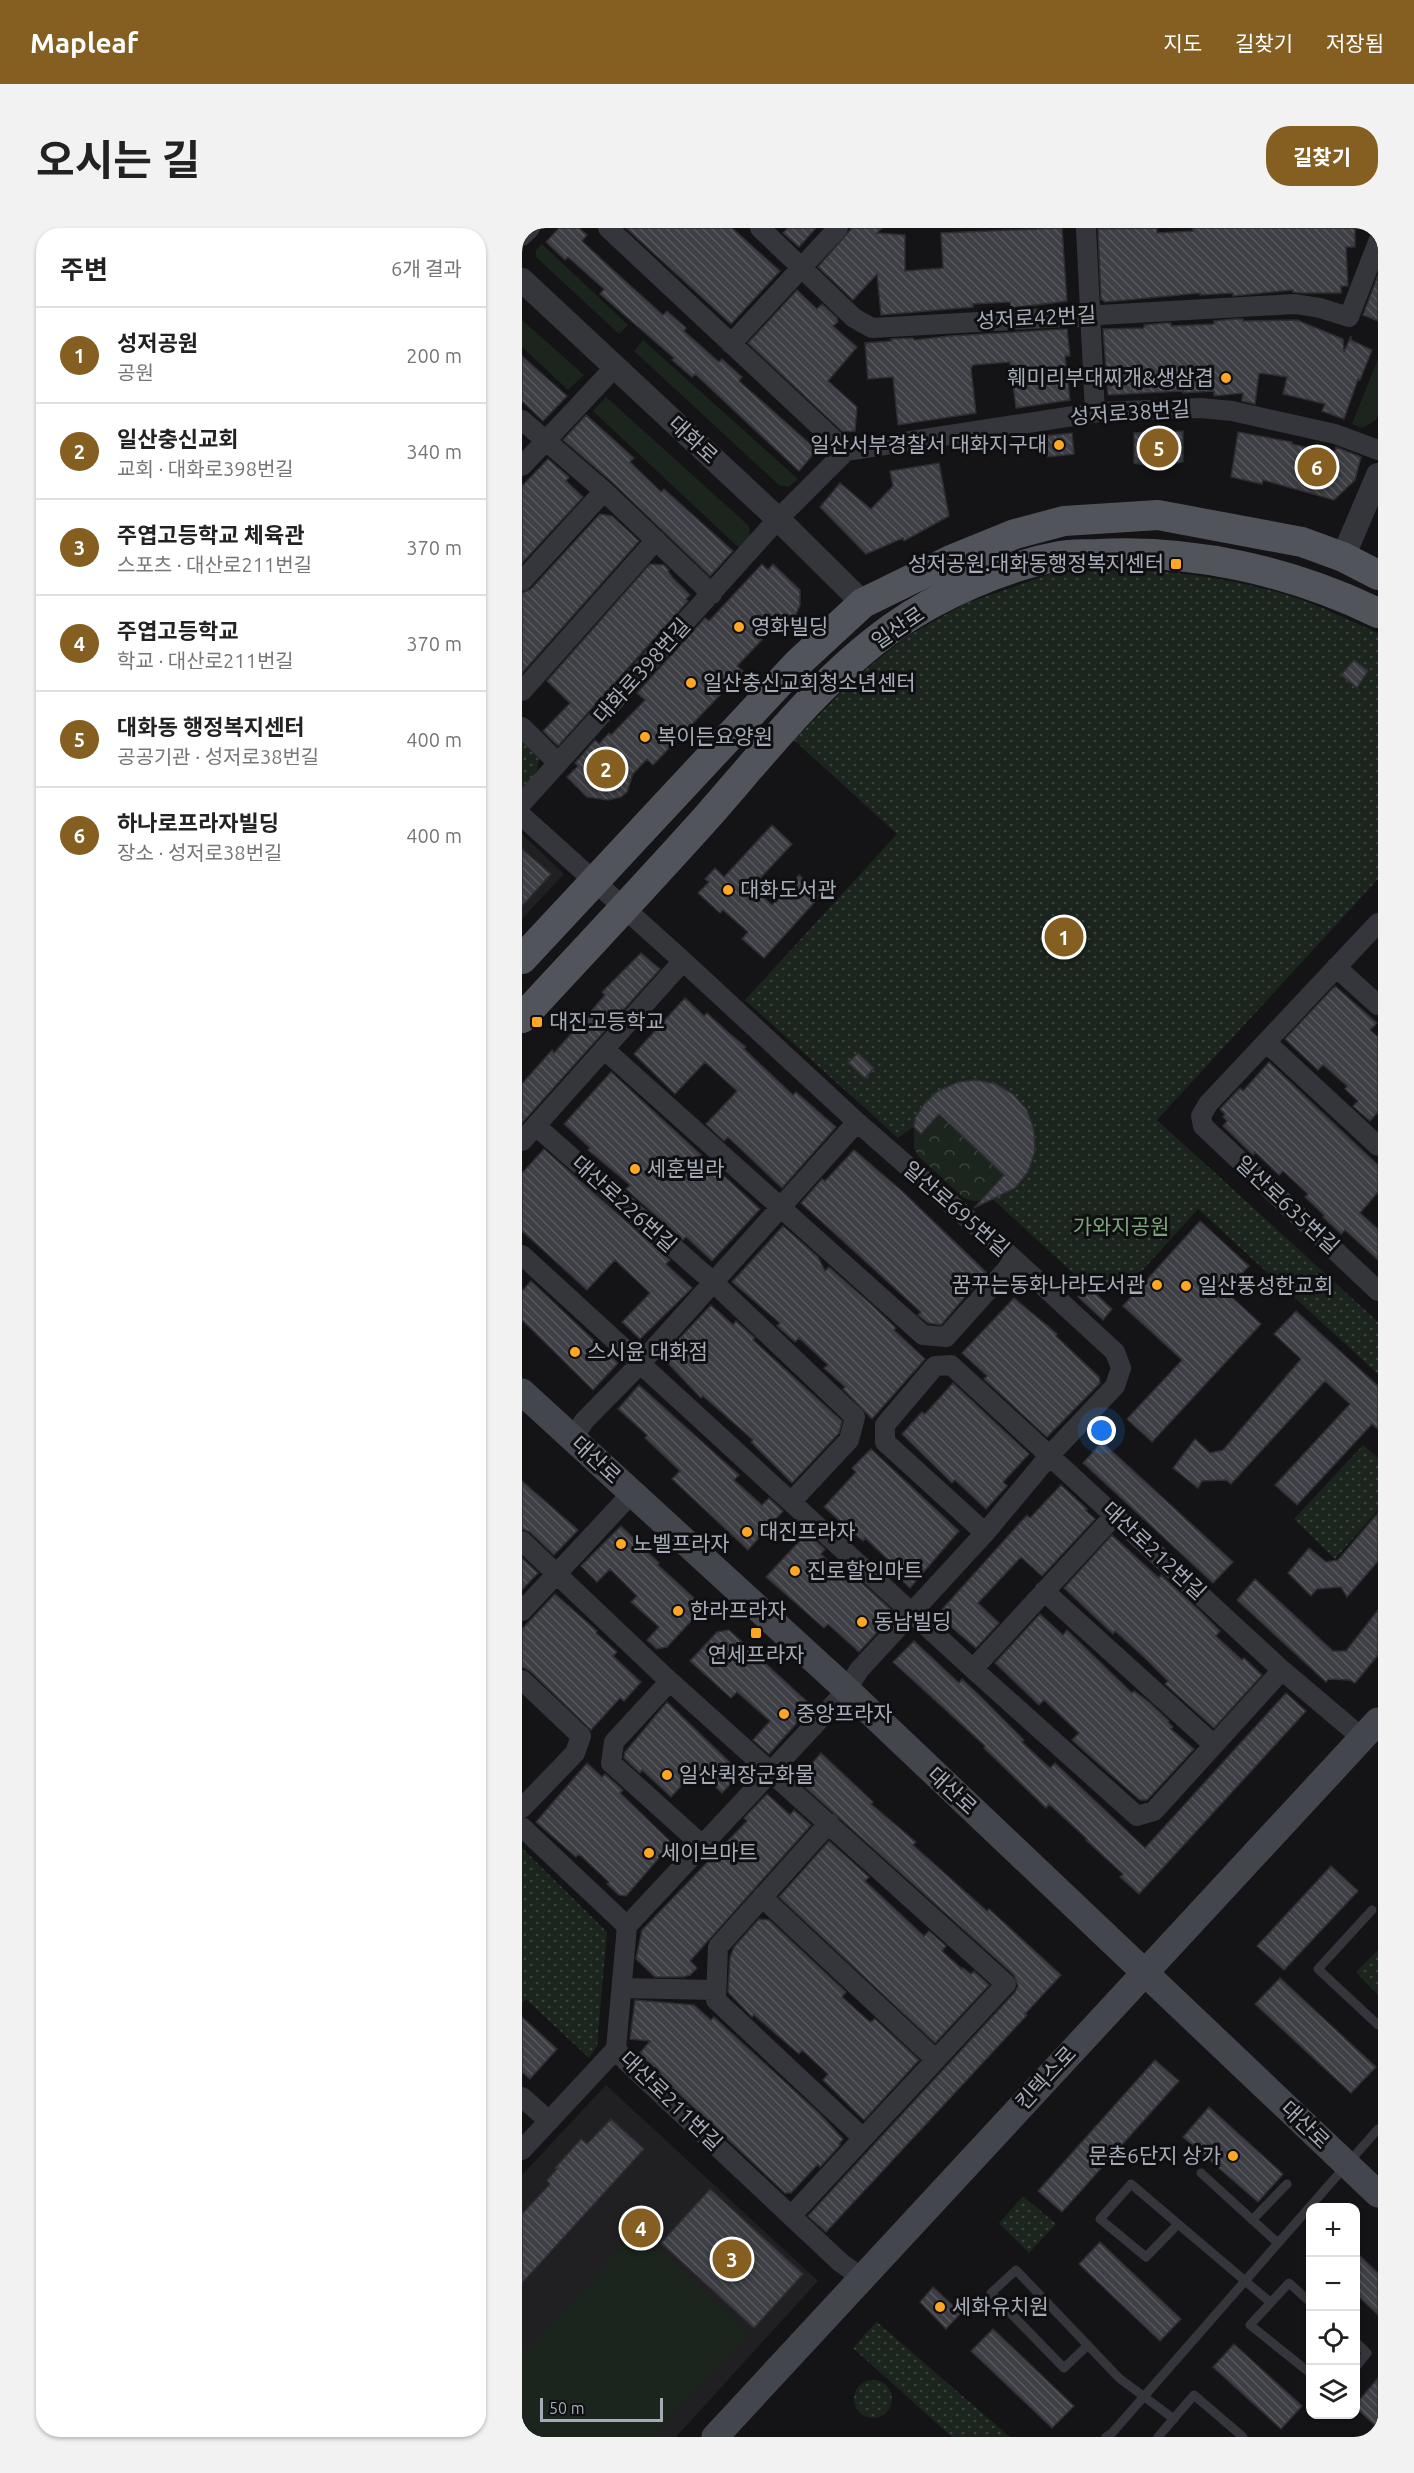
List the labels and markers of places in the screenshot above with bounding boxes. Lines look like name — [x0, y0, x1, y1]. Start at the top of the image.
place label: 훼미리부대찌개&생삼겹 — [1007, 365, 1214, 389]
marker: 훼미리부대찌개&생삼겹 — [1219, 371, 1233, 385]
pin: 5 — [1140, 426, 1178, 470]
place label: 일산서부경찰서 대화지구대 — [810, 432, 1047, 456]
marker: 일산서부경찰서 대화지구대 — [1052, 438, 1066, 452]
pin: 6 — [1298, 444, 1336, 490]
place label: 성저공원.대화동행정복지센터 — [908, 551, 1164, 575]
marker: 성저공원.대화동행정복지센터 — [1169, 557, 1183, 571]
place label: 영화빌딩 — [751, 614, 828, 638]
marker: 영화빌딩 — [732, 620, 746, 634]
place label: 일산충신교회청소년센터 — [703, 670, 916, 694]
marker: 일산충신교회청소년센터 — [684, 676, 698, 690]
place label: 복이든요양원 — [657, 724, 773, 748]
marker: 복이든요양원 — [638, 730, 652, 744]
pin: 2 — [586, 746, 626, 792]
place label: 대화도서관 — [740, 877, 837, 901]
marker: 대화도서관 — [721, 883, 735, 897]
pin: 1 — [1044, 914, 1084, 960]
place label: 대진고등학교 — [549, 1009, 665, 1033]
marker: 대진고등학교 — [530, 1015, 544, 1029]
place label: 세훈빌라 — [647, 1156, 724, 1180]
marker: 세훈빌라 — [628, 1162, 642, 1176]
place label: 꿈꾸는동화나라도서관 — [952, 1272, 1145, 1296]
place label: 일산풍성한교회 — [1198, 1273, 1333, 1297]
marker: 꿈꾸는동화나라도서관 — [1150, 1278, 1164, 1292]
marker: 일산풍성한교회 — [1179, 1279, 1193, 1293]
place label: 스시윤 대화점 — [587, 1339, 708, 1363]
marker: 스시윤 대화점 — [568, 1345, 582, 1359]
place label: 대진프라자 — [759, 1519, 856, 1543]
marker: 대진프라자 — [740, 1525, 754, 1539]
place label: 노벨프라자 — [633, 1531, 730, 1555]
marker: 노벨프라자 — [614, 1537, 628, 1551]
place label: 진로할인마트 — [807, 1558, 923, 1582]
marker: 진로할인마트 — [788, 1564, 802, 1578]
place label: 한라프라자 — [690, 1598, 787, 1622]
marker: 한라프라자 — [671, 1604, 685, 1618]
place label: 동남빌딩 — [874, 1609, 951, 1633]
marker: 동남빌딩 — [855, 1615, 869, 1629]
marker: 연세프라자 — [749, 1626, 763, 1640]
place label: 연세프라자 — [708, 1642, 804, 1666]
place label: 중앙프라자 — [796, 1701, 893, 1725]
marker: 중앙프라자 — [777, 1707, 791, 1721]
place label: 일산퀵장군화물 — [679, 1762, 814, 1786]
marker: 일산퀵장군화물 — [660, 1768, 674, 1782]
place label: 세이브마트 — [661, 1840, 758, 1864]
marker: 세이브마트 — [642, 1846, 656, 1860]
place label: 문촌6단지 상가 — [1088, 2143, 1221, 2167]
marker: 문촌6단지 상가 — [1226, 2149, 1240, 2163]
pin: 4 — [622, 2206, 660, 2250]
pin: 3 — [712, 2236, 752, 2282]
place label: 세화유치원 — [952, 2294, 1049, 2318]
marker: 세화유치원 — [933, 2300, 947, 2314]

